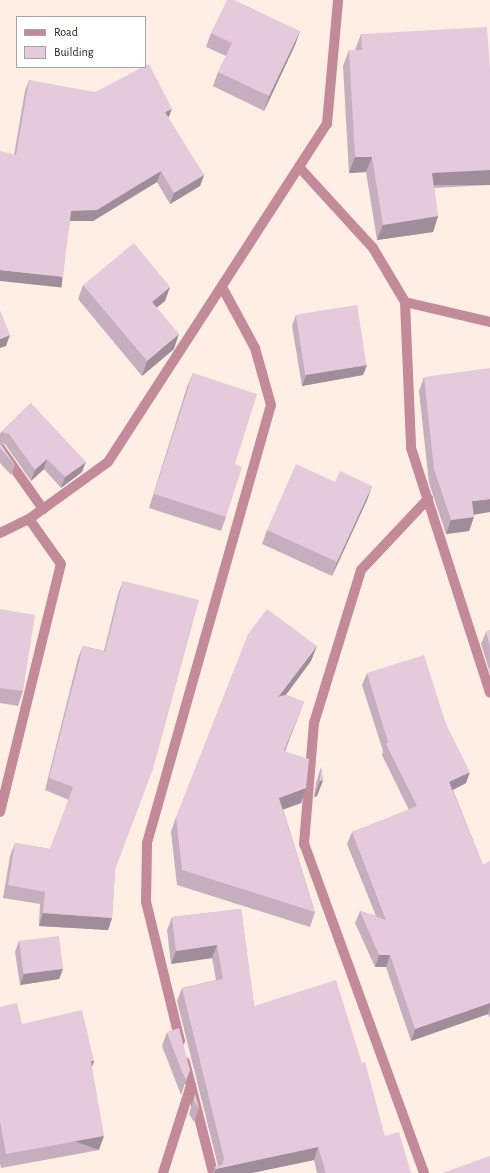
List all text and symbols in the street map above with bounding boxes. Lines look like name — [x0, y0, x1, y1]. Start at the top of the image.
legend — [16, 16, 146, 68]
text: Road — [54, 26, 78, 38]
text: Building — [54, 46, 94, 58]

